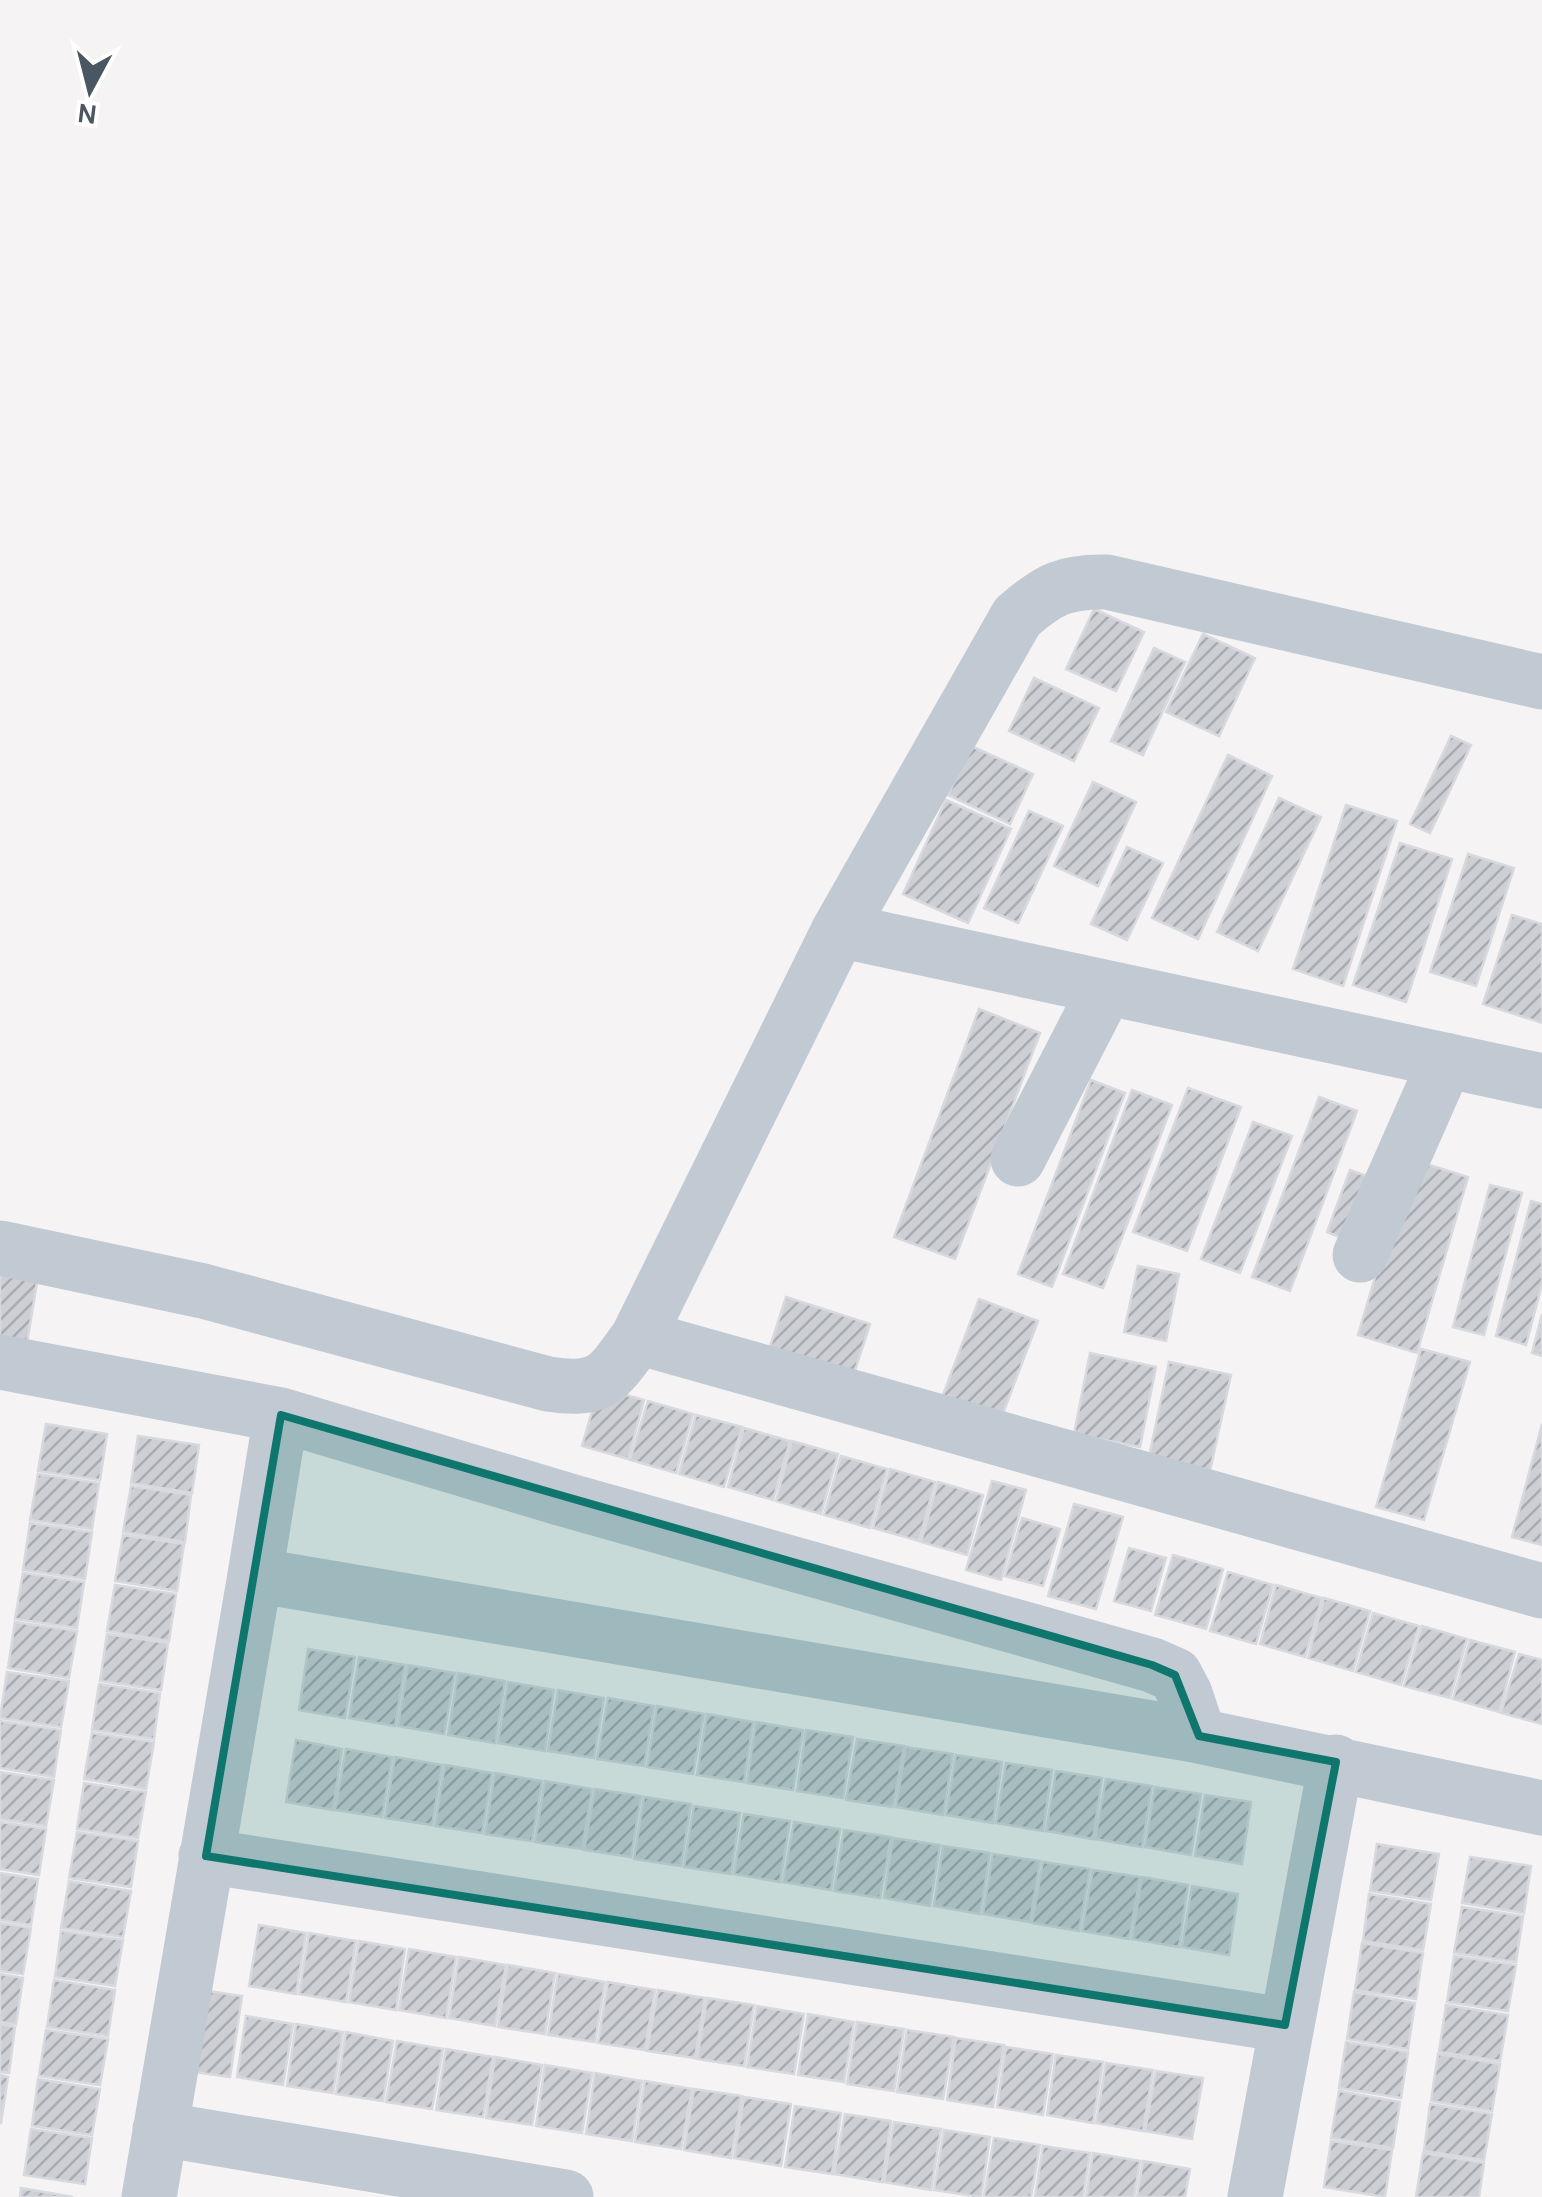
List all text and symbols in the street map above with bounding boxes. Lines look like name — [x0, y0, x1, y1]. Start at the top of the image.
north arrow — [40, 40, 140, 140]
text: N — [75, 97, 99, 132]

